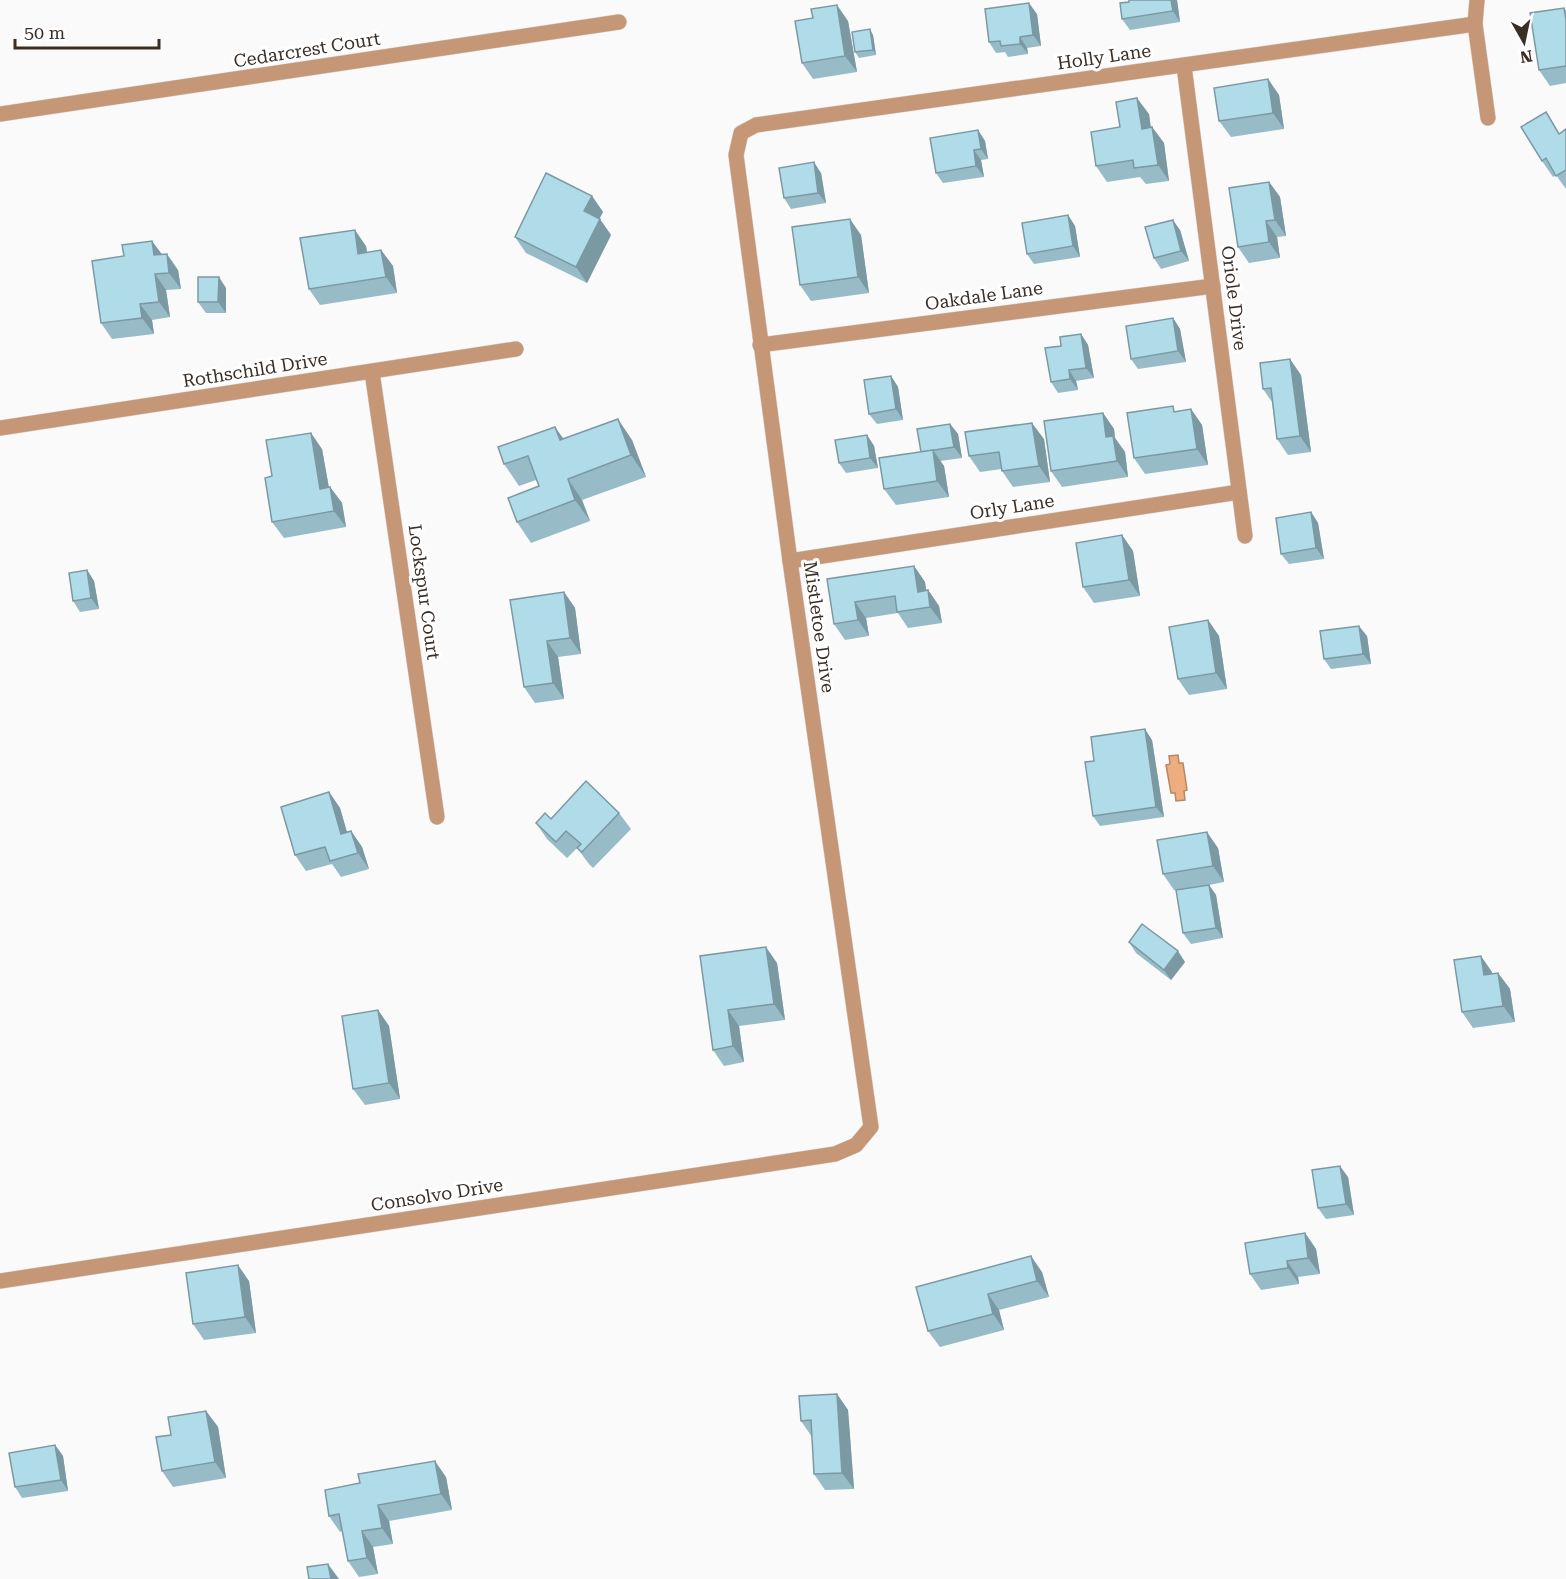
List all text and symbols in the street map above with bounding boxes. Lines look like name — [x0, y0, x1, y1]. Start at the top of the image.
scale bar — [15, 12, 159, 50]
north arrow — [1494, 12, 1554, 72]
text: 50 m — [24, 22, 65, 43]
street label: Cedarcrest Court — [232, 28, 382, 71]
street label: Holly Lane — [1056, 39, 1152, 73]
text: N — [1519, 46, 1534, 67]
street label: Oriole Drive — [1218, 244, 1251, 352]
street label: Oakdale Lane — [924, 277, 1044, 314]
street label: Rothschild Drive — [181, 348, 329, 391]
street label: Orly Lane — [968, 489, 1056, 524]
street label: Lockspur Court — [405, 523, 444, 661]
street label: Mistletoe Drive — [800, 560, 839, 694]
street label: Consolvo Drive — [369, 1174, 505, 1215]

